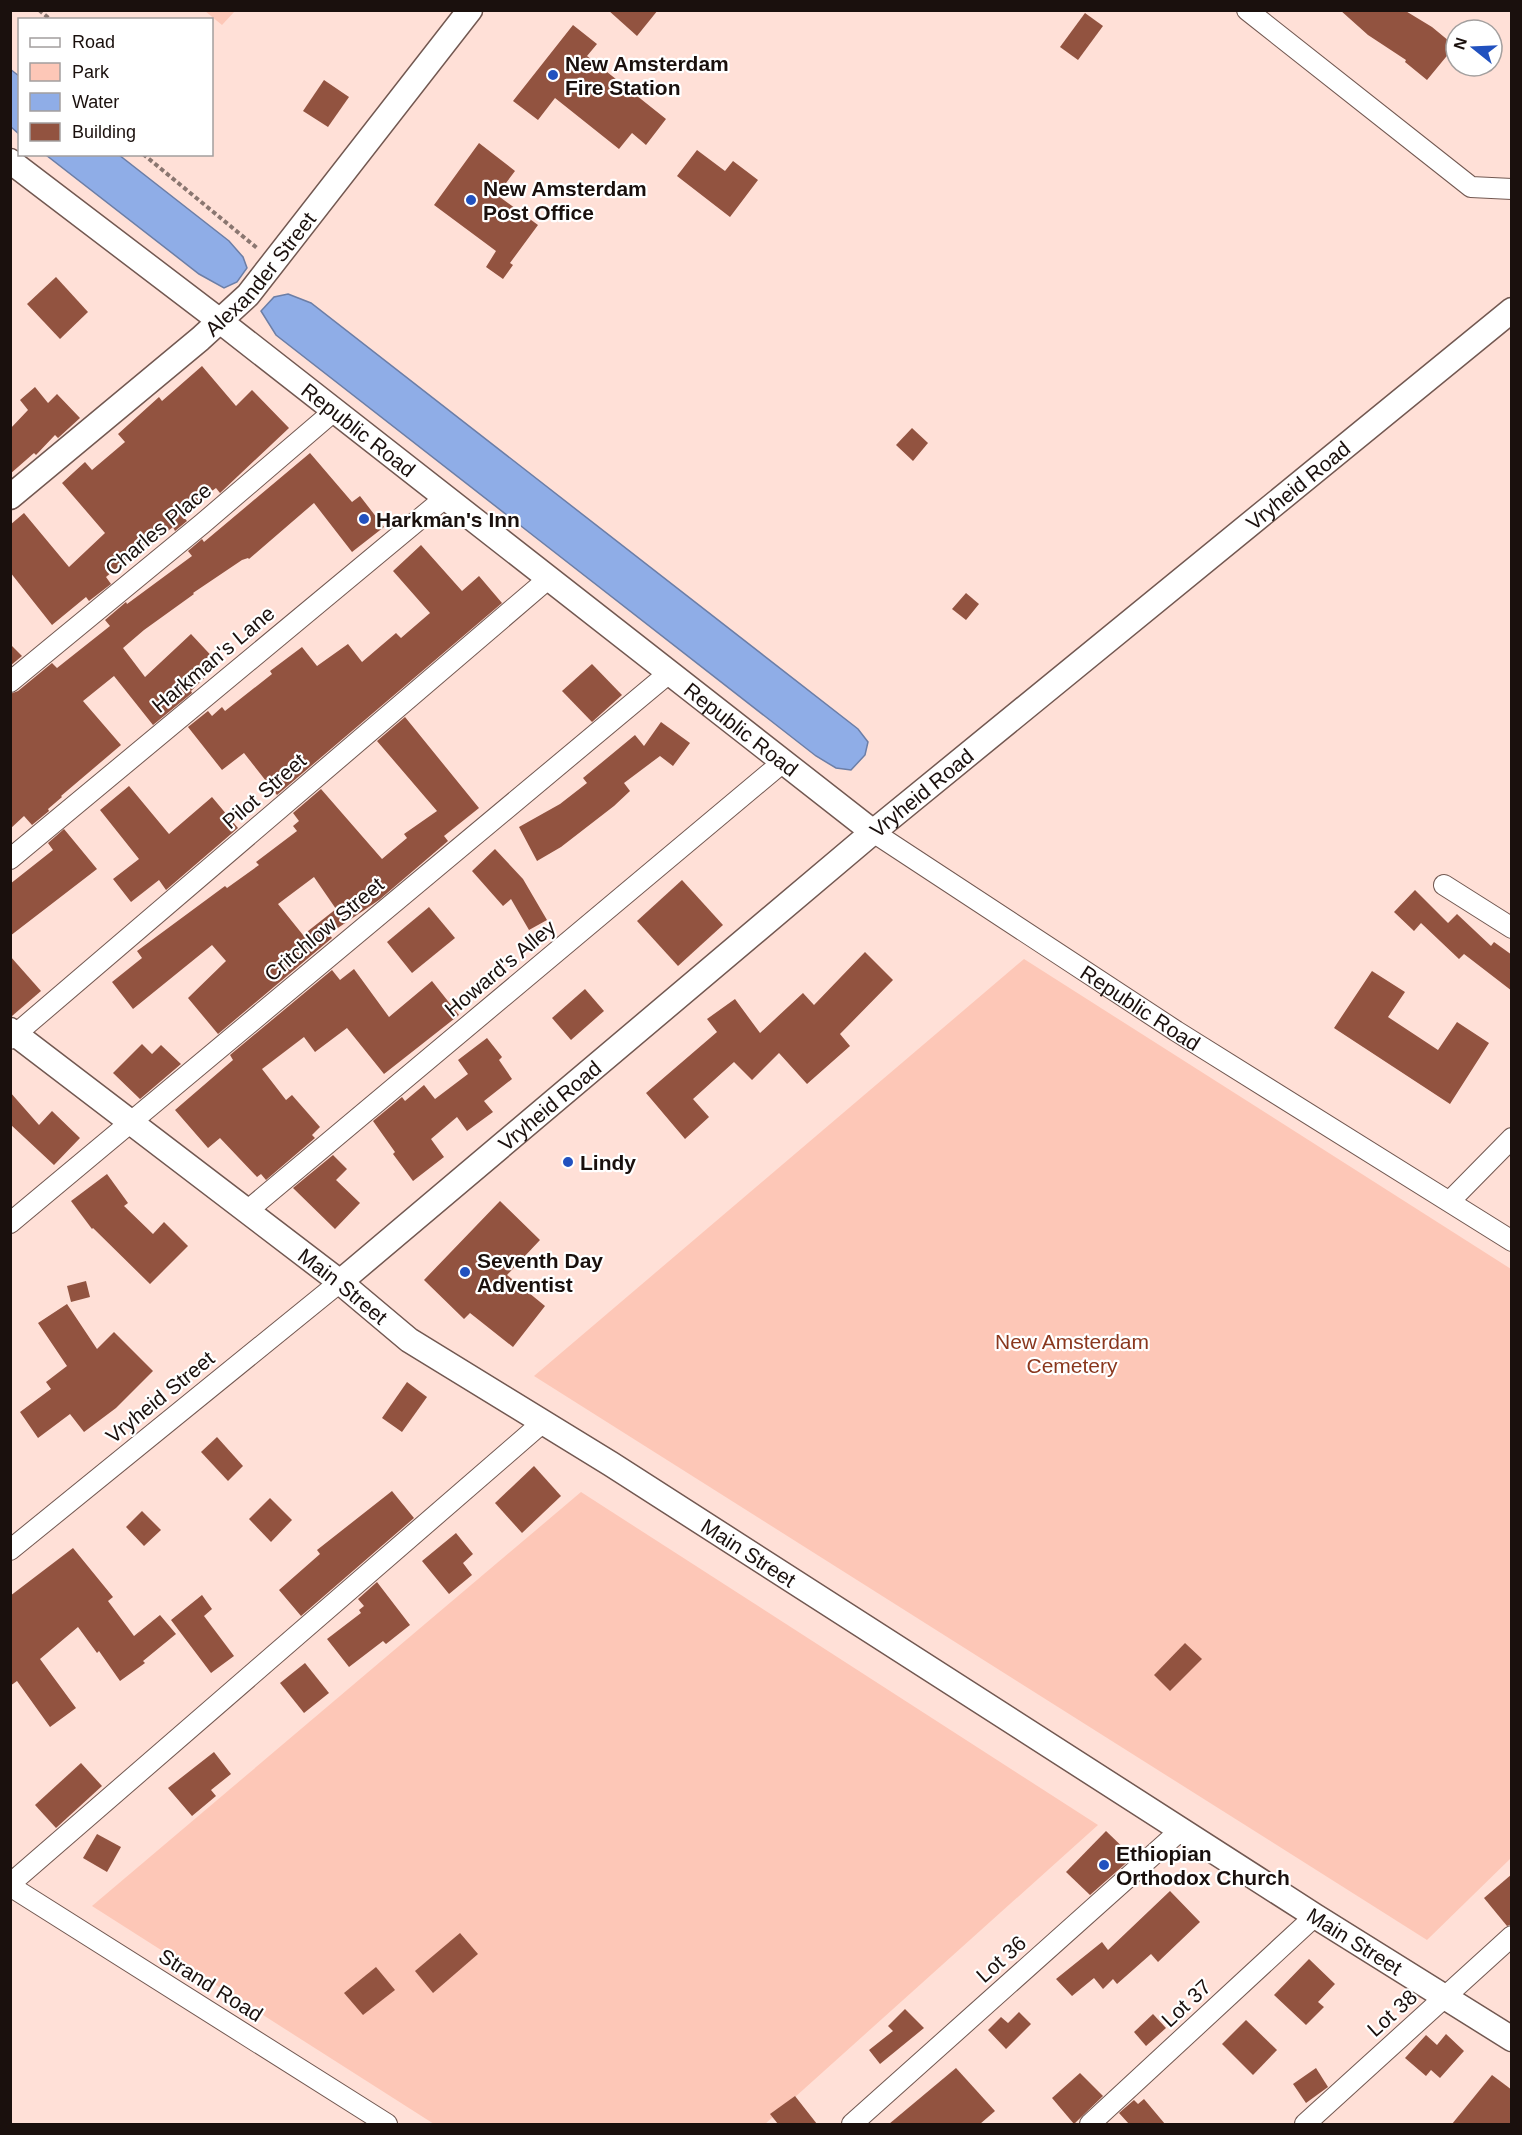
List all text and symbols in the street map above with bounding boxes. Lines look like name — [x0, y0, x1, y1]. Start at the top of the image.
legend — [18, 18, 213, 156]
north arrow — [1444, 18, 1504, 78]
text: Road — [72, 32, 115, 52]
text: N — [1450, 35, 1470, 52]
place label: New Amsterdam Fire Station — [565, 52, 729, 99]
text: Park — [72, 62, 110, 82]
marker: New Amsterdam Fire Station — [546, 68, 560, 82]
text: Water — [72, 92, 119, 112]
text: Building — [72, 122, 136, 142]
place label: New Amsterdam Post Office — [483, 177, 647, 224]
marker: New Amsterdam Post Office — [464, 193, 478, 207]
street label: Alexander Street — [200, 207, 320, 340]
street label: Republic Road — [297, 378, 420, 481]
street label: Vryheid Road — [1241, 436, 1354, 534]
street label: Charles Place — [101, 478, 215, 580]
place label: Harkman's Inn — [376, 508, 520, 531]
marker: Harkman's Inn — [357, 512, 371, 526]
street label: Harkman's Lane — [147, 601, 279, 717]
street label: Republic Road — [680, 677, 803, 781]
street label: Vryheid Road — [865, 744, 978, 841]
street label: Pilot Street — [218, 749, 310, 833]
street label: Critchlow Street — [260, 872, 388, 985]
street label: Howard's Alley — [440, 915, 560, 1021]
street label: Republic Road — [1077, 960, 1204, 1055]
street label: Vryheid Road — [494, 1056, 605, 1155]
place label: Lindy — [580, 1151, 636, 1174]
marker: Lindy — [561, 1155, 575, 1169]
street label: Main Street — [294, 1243, 392, 1329]
place label: Seventh Day Adventist — [477, 1249, 603, 1296]
marker: Seventh Day Adventist — [458, 1265, 472, 1279]
park label: New Amsterdam Cemetery — [995, 1330, 1149, 1377]
street label: Vryheid Street — [101, 1346, 219, 1448]
street label: Main Street — [697, 1514, 800, 1591]
place label: Ethiopian Orthodox Church — [1116, 1842, 1290, 1889]
marker: Ethiopian Orthodox Church — [1097, 1858, 1111, 1872]
street label: Main Street — [1303, 1903, 1407, 1979]
street label: Lot 36 — [972, 1931, 1030, 1987]
street label: Strand Road — [155, 1944, 267, 2026]
street label: Lot 37 — [1157, 1975, 1215, 2031]
street label: Lot 38 — [1363, 1985, 1421, 2041]

